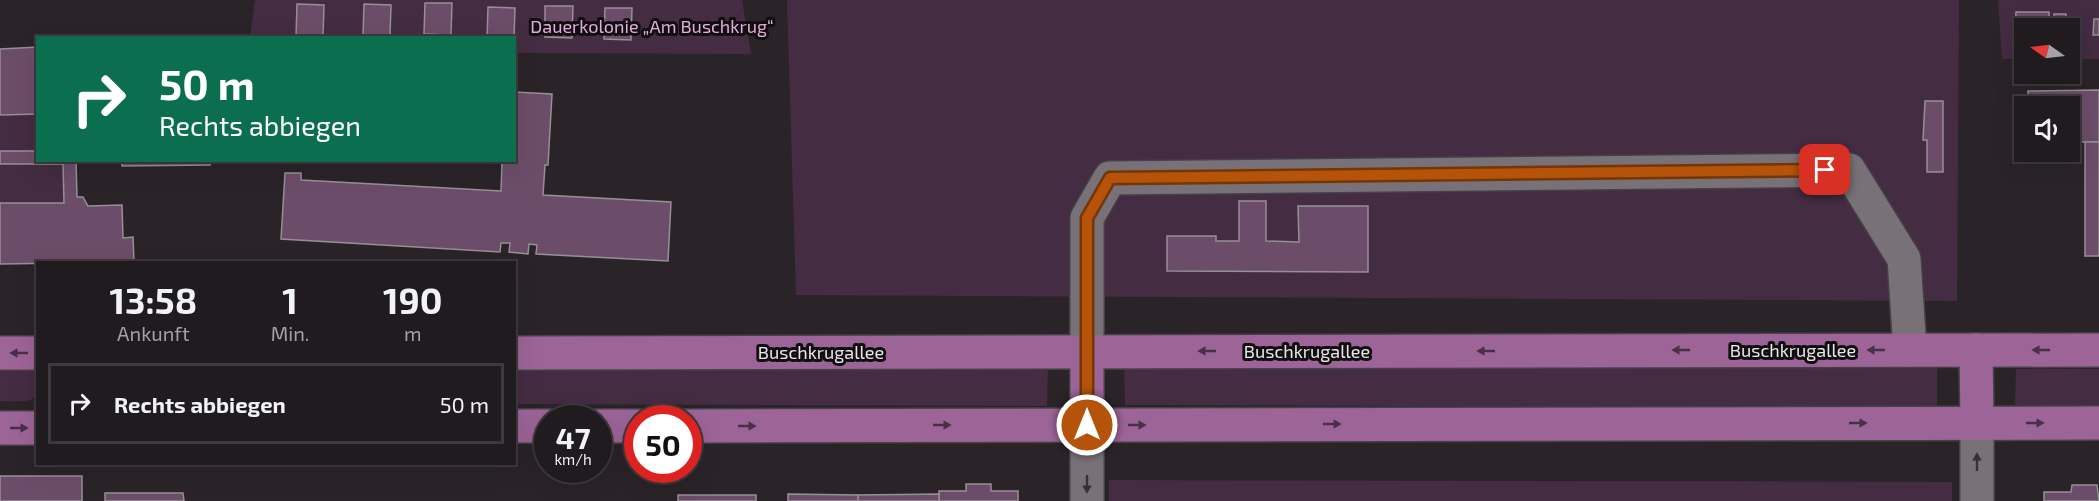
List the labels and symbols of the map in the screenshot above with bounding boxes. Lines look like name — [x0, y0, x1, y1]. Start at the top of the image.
park label: Dauerkolonie „Am Buschkrug“ — [530, 15, 774, 37]
north arrow — [2014, 18, 2080, 84]
pin — [1799, 144, 1850, 195]
street label: Buschkrugallee — [1730, 339, 1856, 361]
street label: Buschkrugallee — [1244, 340, 1370, 362]
street label: Buschkrugallee — [758, 341, 884, 363]
one-way arrow — [1671, 345, 1690, 355]
one-way arrow — [1866, 345, 1885, 355]
one-way arrow — [2031, 345, 2050, 355]
one-way arrow — [1197, 346, 1216, 356]
one-way arrow — [1476, 346, 1495, 356]
one-way arrow — [9, 348, 28, 358]
position arrow — [1055, 393, 1119, 457]
speed limit sign: 50 — [624, 405, 702, 483]
one-way arrow — [1849, 418, 1868, 428]
one-way arrow — [2026, 418, 2045, 428]
one-way arrow — [1322, 419, 1341, 429]
one-way arrow — [932, 420, 951, 430]
one-way arrow — [1127, 420, 1146, 430]
one-way arrow — [737, 421, 756, 431]
one-way arrow — [9, 423, 28, 433]
one-way arrow — [1972, 452, 1982, 471]
one-way arrow — [1082, 475, 1092, 494]

